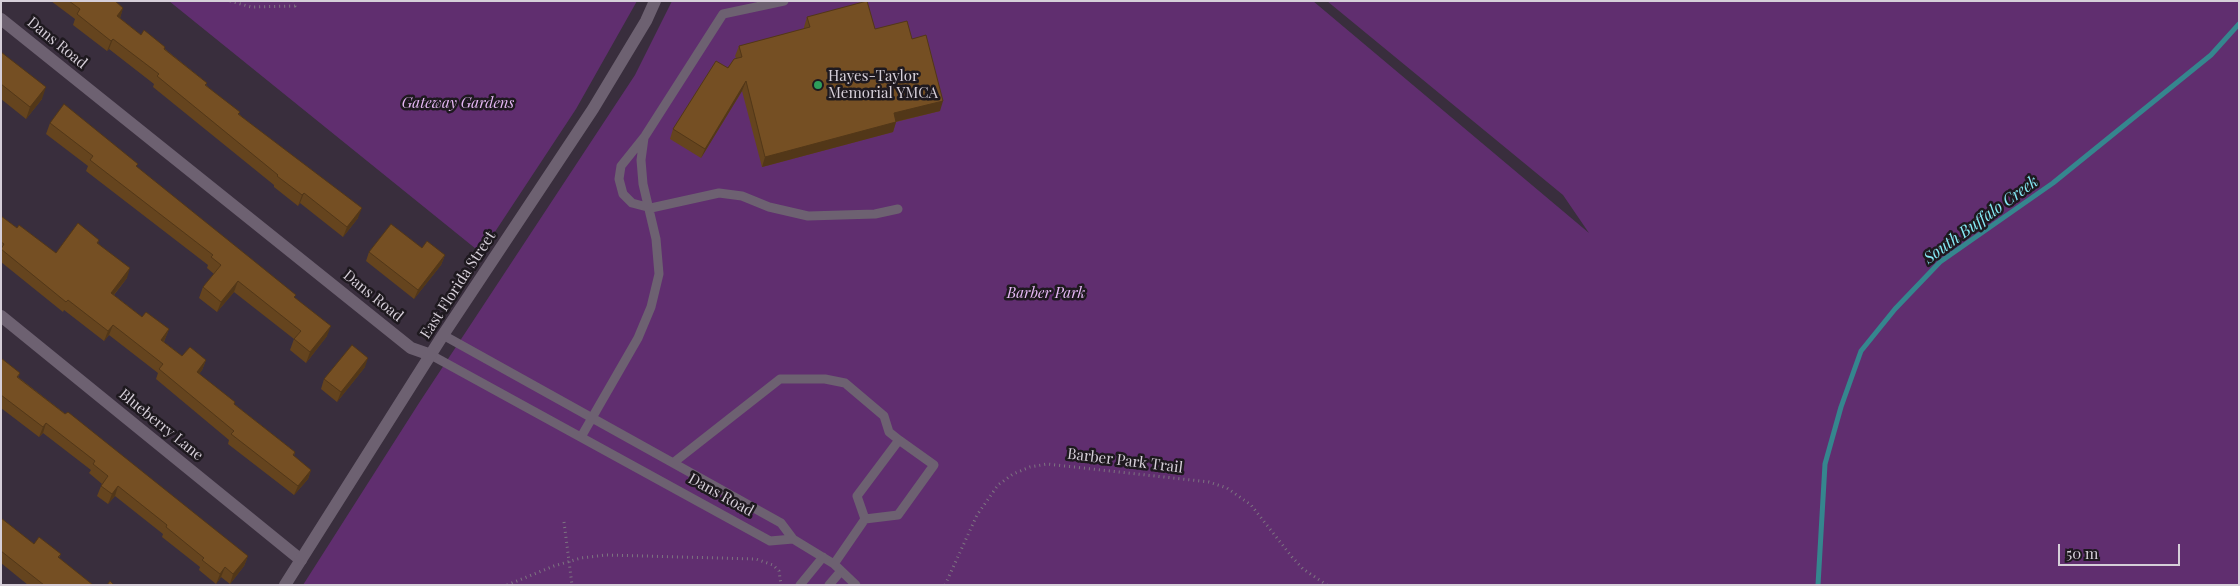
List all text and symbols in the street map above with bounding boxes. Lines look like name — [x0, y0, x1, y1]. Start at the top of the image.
street label: Dans Road — [23, 13, 91, 73]
place label: Hayes-Taylor Memorial YMCA — [828, 67, 938, 102]
marker: Hayes-Taylor Memorial YMCA — [812, 79, 824, 91]
park label: Gateway Gardens — [402, 94, 514, 112]
water label: South Buffalo Creek — [1920, 172, 2042, 268]
street label: East Florida Street — [417, 228, 499, 342]
street label: Dans Road — [339, 266, 407, 326]
park label: Barber Park — [1007, 284, 1085, 302]
street label: Blueberry Lane — [115, 385, 207, 465]
street label: Barber Park Trail — [1066, 445, 1184, 477]
street label: Dans Road — [685, 470, 757, 520]
scale bar — [2060, 534, 2182, 566]
text: 50 m — [2066, 543, 2098, 563]

